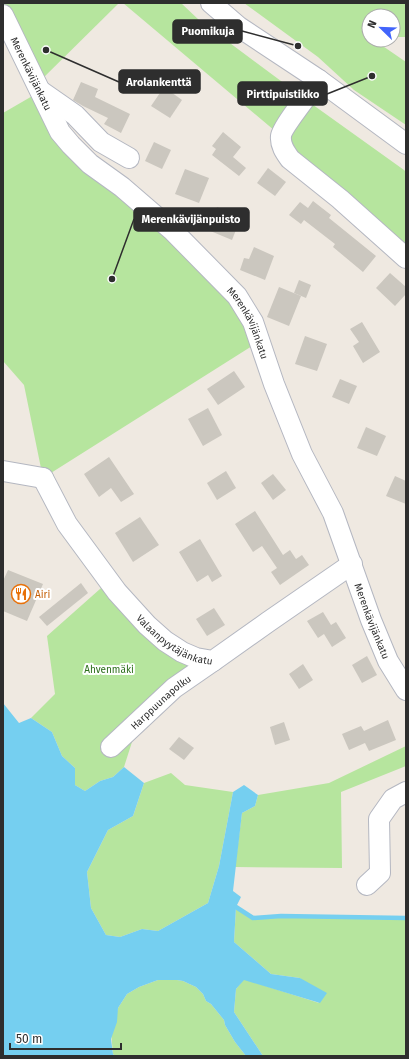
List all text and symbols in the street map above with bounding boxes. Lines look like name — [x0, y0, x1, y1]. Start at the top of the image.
north arrow — [361, 8, 401, 48]
text: N — [365, 18, 380, 30]
callout: Puomikuja — [173, 20, 242, 43]
text: Puomikuja — [182, 25, 234, 38]
street label: Merenkävijänkatu — [8, 35, 54, 113]
callout: Arolankenttä — [119, 70, 200, 93]
text: Arolankenttä — [125, 76, 192, 89]
callout: Pirttipuistikko — [238, 82, 327, 105]
text: Pirttipuistikko — [247, 88, 320, 101]
callout: Merenkävijänpuisto — [134, 208, 249, 231]
text: Merenkävijänpuisto — [142, 213, 241, 226]
street label: Merenkävijänkatu — [224, 285, 270, 361]
street label: Merenkävijänkatu — [351, 582, 392, 661]
restaurant icon: Airi — [10, 583, 32, 605]
place label: Airi — [35, 589, 50, 601]
street label: Valaanpyytäjänkatu — [134, 613, 214, 668]
park label: Ahvenmäki — [84, 664, 134, 676]
street label: Harppuunapolku — [129, 673, 194, 733]
scale bar — [10, 1025, 121, 1051]
text: 50 m — [16, 1032, 42, 1046]

